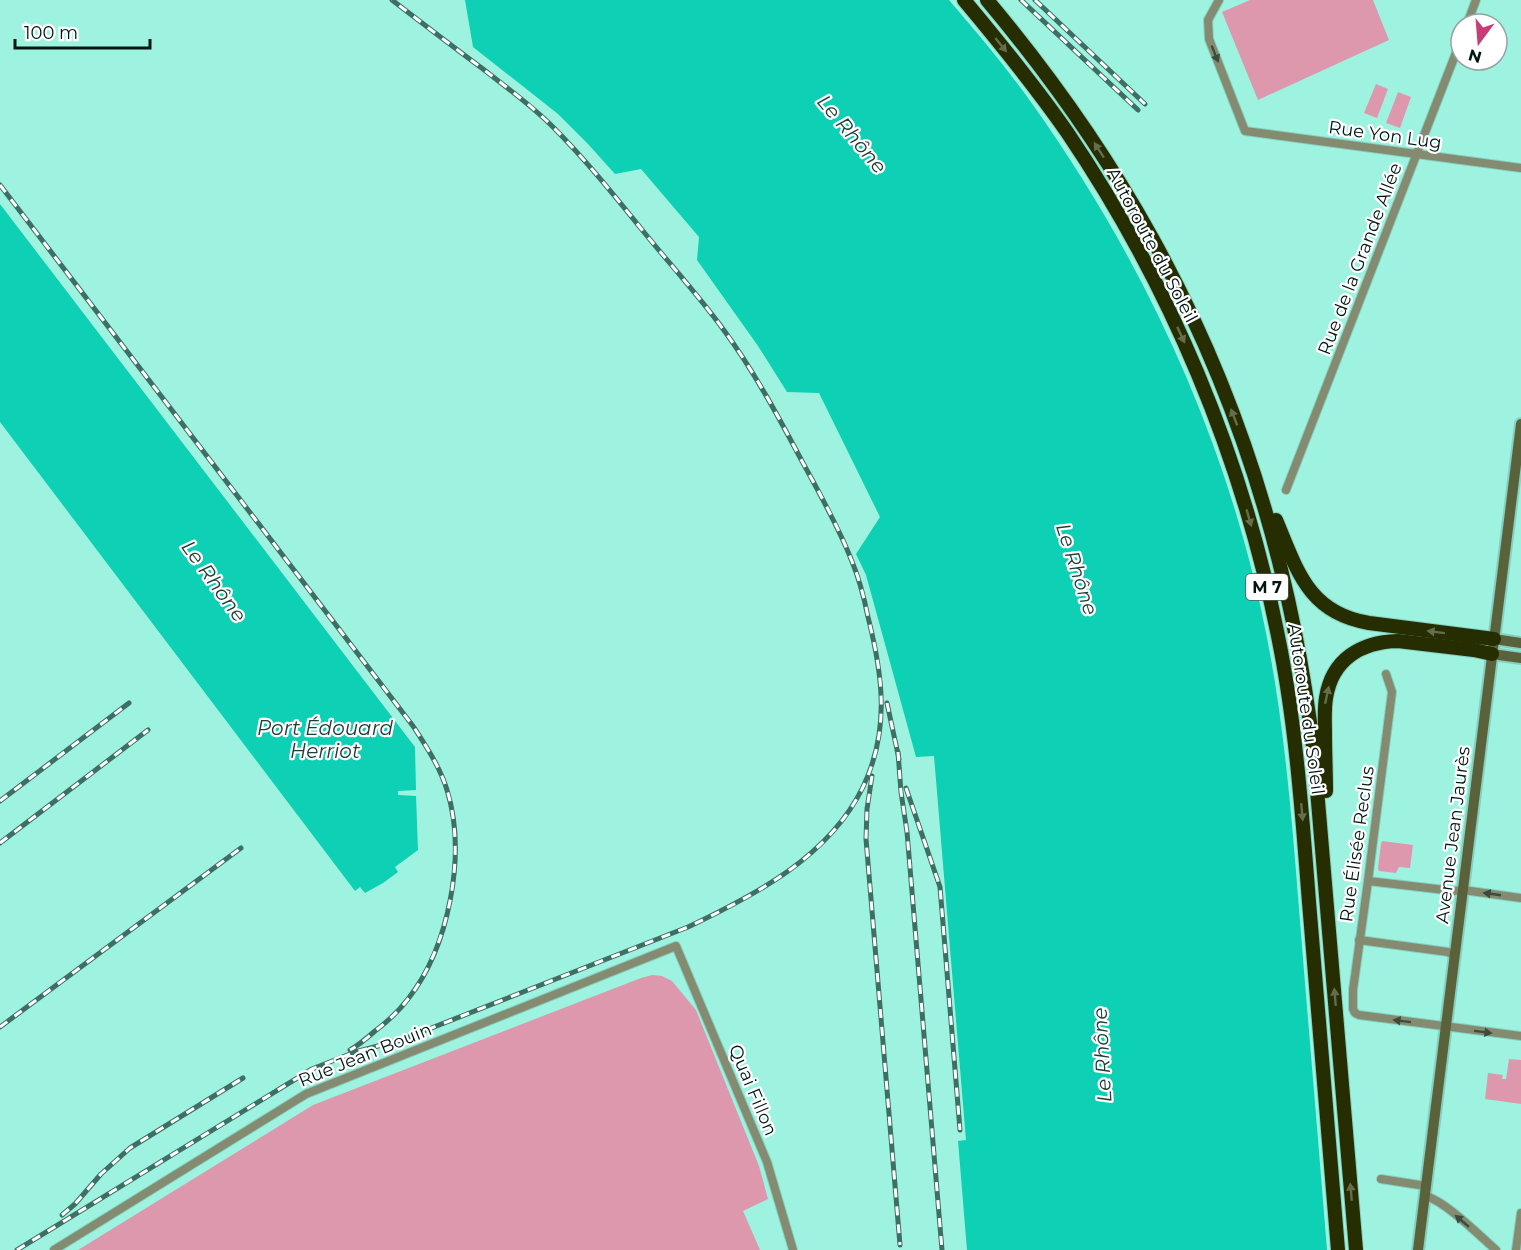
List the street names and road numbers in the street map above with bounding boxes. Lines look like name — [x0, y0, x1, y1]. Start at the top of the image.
street label: Rue Yon Lug — [1327, 116, 1443, 154]
street label: Rue de la Grande Allée — [1313, 160, 1407, 358]
street label: Autoroute du Soleil — [1102, 164, 1202, 326]
road number: M 7 — [1246, 574, 1288, 600]
street label: Autoroute du Soleil — [1283, 622, 1329, 796]
street label: Avenue Jean Jaurès — [1431, 745, 1475, 925]
street label: Rue Élisée Reclus — [1335, 764, 1379, 923]
street label: Rue Jean Bouin — [295, 1018, 435, 1092]
street label: Quai Fillon — [724, 1041, 782, 1139]

